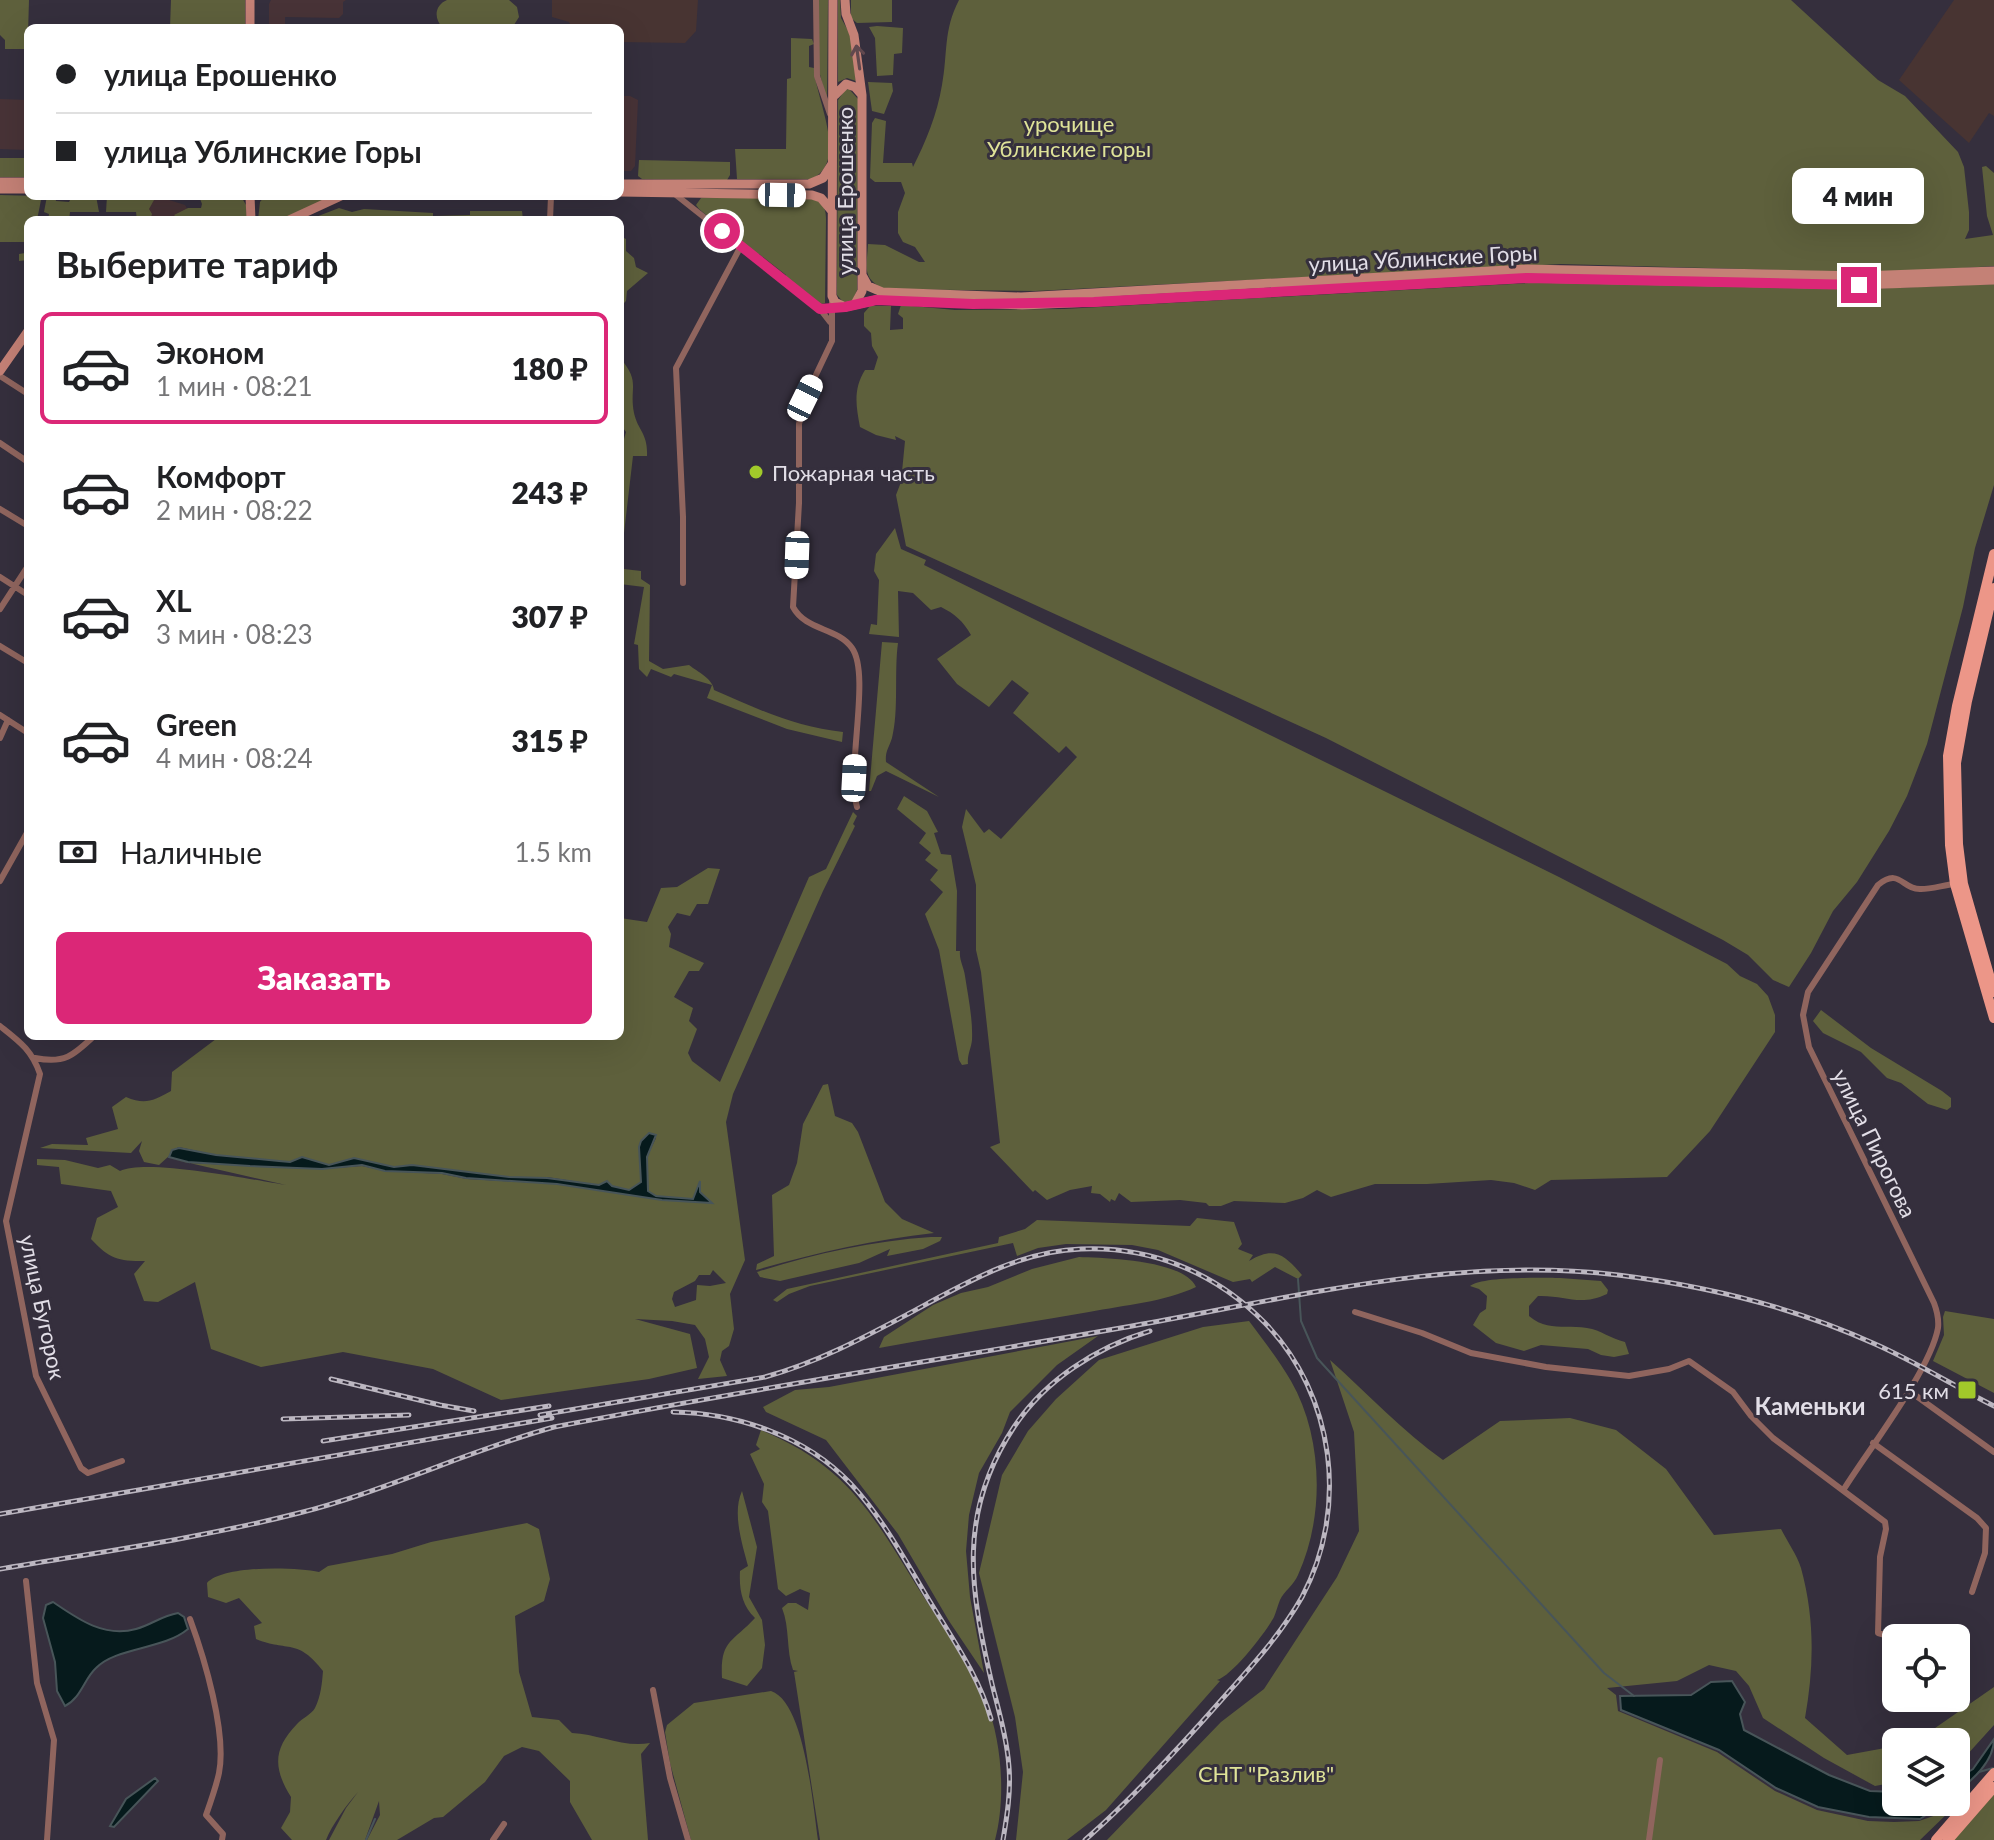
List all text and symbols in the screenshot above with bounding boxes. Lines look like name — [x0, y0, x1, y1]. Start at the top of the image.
one-way arrow — [850, 44, 865, 71]
text: улица Ерошенко — [104, 56, 337, 92]
street label: улица Ерошенко — [831, 107, 858, 275]
park label: урочище Ублинские горы — [987, 110, 1151, 162]
text: улица Ублинские Горы — [104, 133, 422, 169]
callout: 4 мин — [1793, 169, 1925, 225]
text: 4 мин — [1823, 180, 1893, 212]
car — [758, 183, 806, 207]
route start — [704, 213, 740, 249]
street label: улица Ублинские Горы — [1308, 239, 1538, 277]
text: Выберите тариф — [56, 242, 338, 286]
route end — [1841, 267, 1877, 303]
icon: car — [60, 332, 132, 404]
text: Эконом — [156, 334, 265, 370]
text: 180 ₽ — [511, 350, 588, 386]
text: 1 мин · 08:21 — [156, 370, 313, 402]
car — [784, 371, 826, 425]
icon: car — [60, 456, 132, 528]
text: Комфорт — [156, 458, 286, 494]
place label: Пожарная часть — [772, 459, 935, 486]
marker: Пожарная часть — [747, 463, 765, 481]
text: 243 ₽ — [511, 474, 588, 510]
text: 2 мин · 08:22 — [156, 494, 313, 526]
car — [784, 531, 810, 579]
icon: car — [60, 580, 132, 652]
text: XL — [156, 582, 192, 618]
text: 307 ₽ — [511, 598, 588, 634]
text: 3 мин · 08:23 — [156, 618, 313, 650]
icon: car — [60, 704, 132, 776]
text: Green — [156, 706, 237, 742]
text: 315 ₽ — [511, 722, 588, 758]
text: 4 мин · 08:24 — [156, 742, 313, 774]
car — [841, 753, 867, 803]
icon: cash — [56, 830, 100, 874]
text: Наличные — [120, 834, 262, 870]
text: 1.5 km — [514, 836, 592, 868]
button: Заказать — [56, 932, 592, 1024]
street label: улица Пирогова — [1827, 1064, 1923, 1222]
street label: улица Бугорок — [14, 1232, 72, 1382]
place label: 615 км — [1878, 1377, 1949, 1404]
marker: 615 км — [1956, 1379, 1978, 1401]
district label: Каменьки — [1754, 1391, 1866, 1420]
map controls — [1882, 1624, 1970, 1816]
button: locate — [1882, 1624, 1970, 1712]
button: layers — [1882, 1728, 1970, 1816]
park label: СНТ "Разлив" — [1198, 1760, 1334, 1787]

